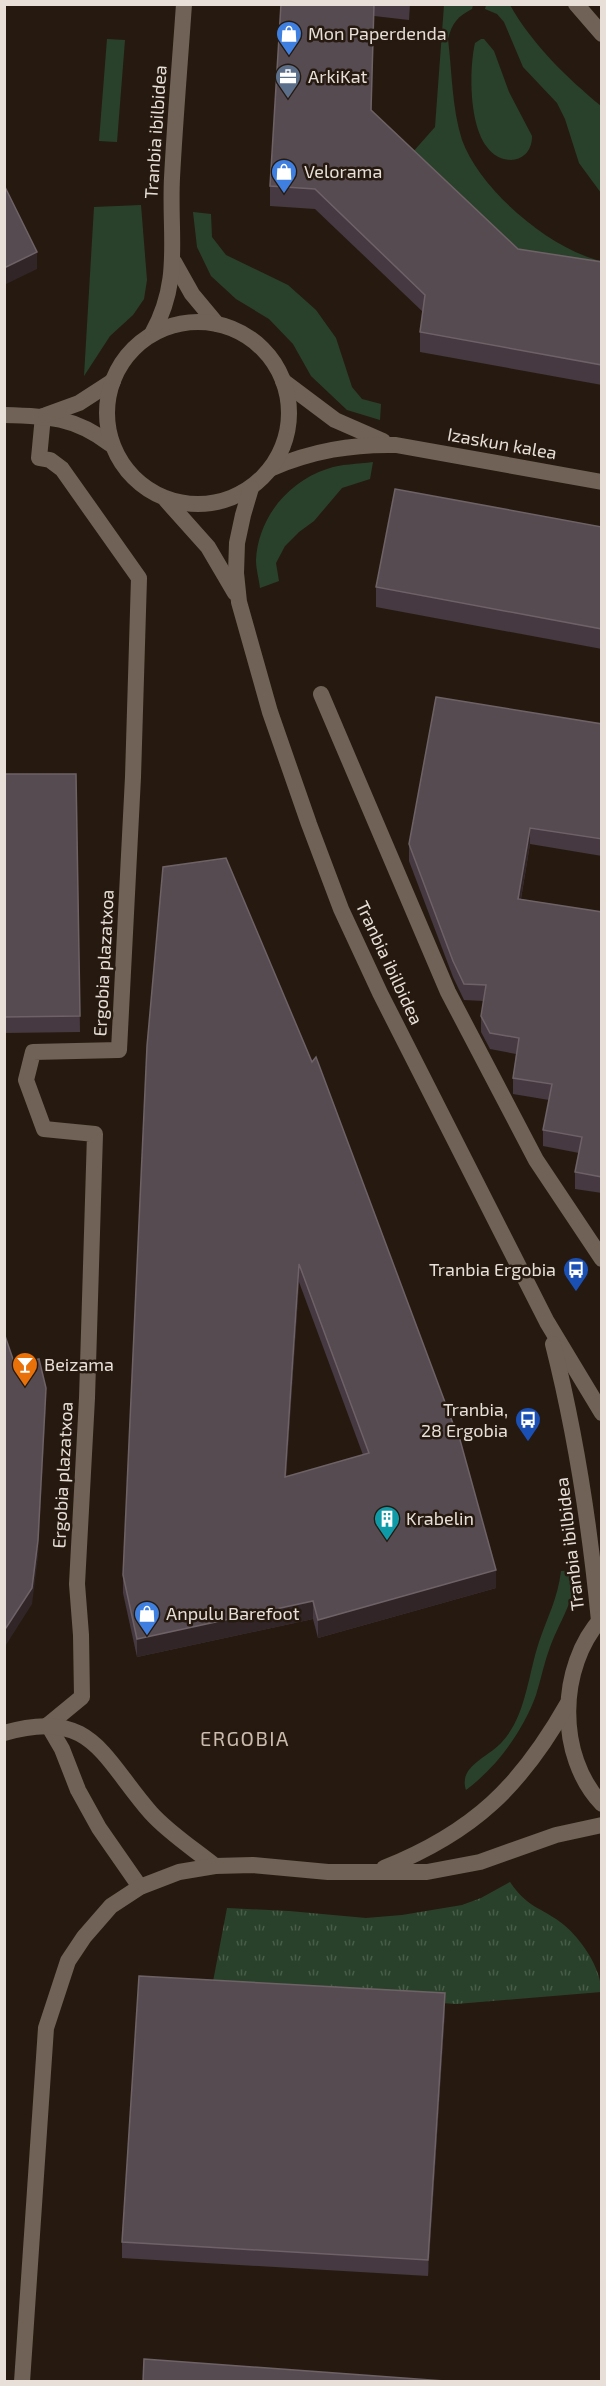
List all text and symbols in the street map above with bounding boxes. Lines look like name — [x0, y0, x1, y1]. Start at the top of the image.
shop icon: Mon Paperdenda — [274, 19, 304, 57]
place label: Mon Paperdenda — [308, 22, 447, 44]
office icon: ArkiKat — [273, 62, 303, 100]
street label: Tranbia ibilbidea — [139, 64, 171, 200]
place label: ArkiKat — [308, 65, 368, 87]
shop icon: Velorama — [269, 157, 299, 195]
place label: Velorama — [304, 160, 382, 182]
street label: Izaskun kalea — [446, 423, 559, 463]
street label: Ergobia plazatxoa — [88, 889, 118, 1037]
street label: Tranbia ibilbidea — [352, 897, 428, 1028]
bus stop icon: Tranbia Ergobia — [561, 1255, 591, 1293]
place label: Tranbia Ergobia — [429, 1258, 556, 1280]
bar icon: Beizama — [10, 1350, 40, 1388]
place label: Beizama — [44, 1353, 114, 1375]
place label: Tranbia, 28 Ergobia — [421, 1398, 508, 1441]
street label: Ergobia plazatxoa — [47, 1401, 77, 1549]
bus stop icon: Tranbia, 28 Ergobia — [513, 1405, 543, 1443]
street label: Tranbia ibilbidea — [550, 1476, 588, 1612]
building icon: Krabelin — [372, 1504, 402, 1542]
place label: Krabelin — [406, 1507, 474, 1529]
shop icon: Anpulu Barefoot — [132, 1599, 162, 1637]
place label: Anpulu Barefoot — [166, 1602, 300, 1624]
district label: ERGOBIA — [200, 1726, 290, 1750]

